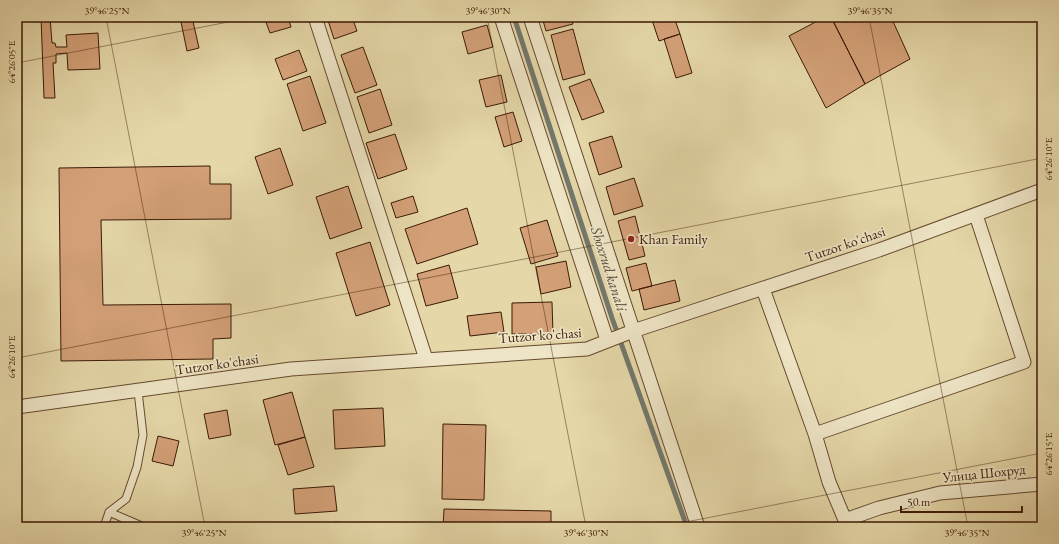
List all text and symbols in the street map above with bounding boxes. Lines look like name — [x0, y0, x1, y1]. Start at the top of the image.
text: 39°46'25"N — [85, 4, 130, 17]
text: 39°46'30"N — [466, 4, 511, 17]
text: 39°46'35"N — [848, 4, 893, 17]
text: 64°26'05"E — [5, 40, 18, 83]
text: 64°26'10"E — [1042, 137, 1055, 180]
street label: Tutzor ko'chasi — [803, 222, 888, 266]
water label: Shoxrud kanali — [587, 223, 632, 314]
place label: Khan Family — [639, 230, 709, 248]
marker: Khan Family — [626, 234, 636, 244]
street label: Tutzor ko'chasi — [498, 323, 583, 347]
text: 64°26'10"E — [5, 335, 18, 378]
street label: Tutzor ko'chasi — [174, 349, 260, 379]
text: 64°26'15"E — [1042, 432, 1055, 475]
street label: Улица Шохруд — [941, 460, 1027, 486]
scale bar — [901, 488, 1022, 514]
text: 50 m — [907, 494, 931, 510]
text: 39°46'25"N — [182, 526, 227, 539]
text: 39°46'30"N — [564, 526, 609, 539]
text: 39°46'35"N — [945, 526, 990, 539]

